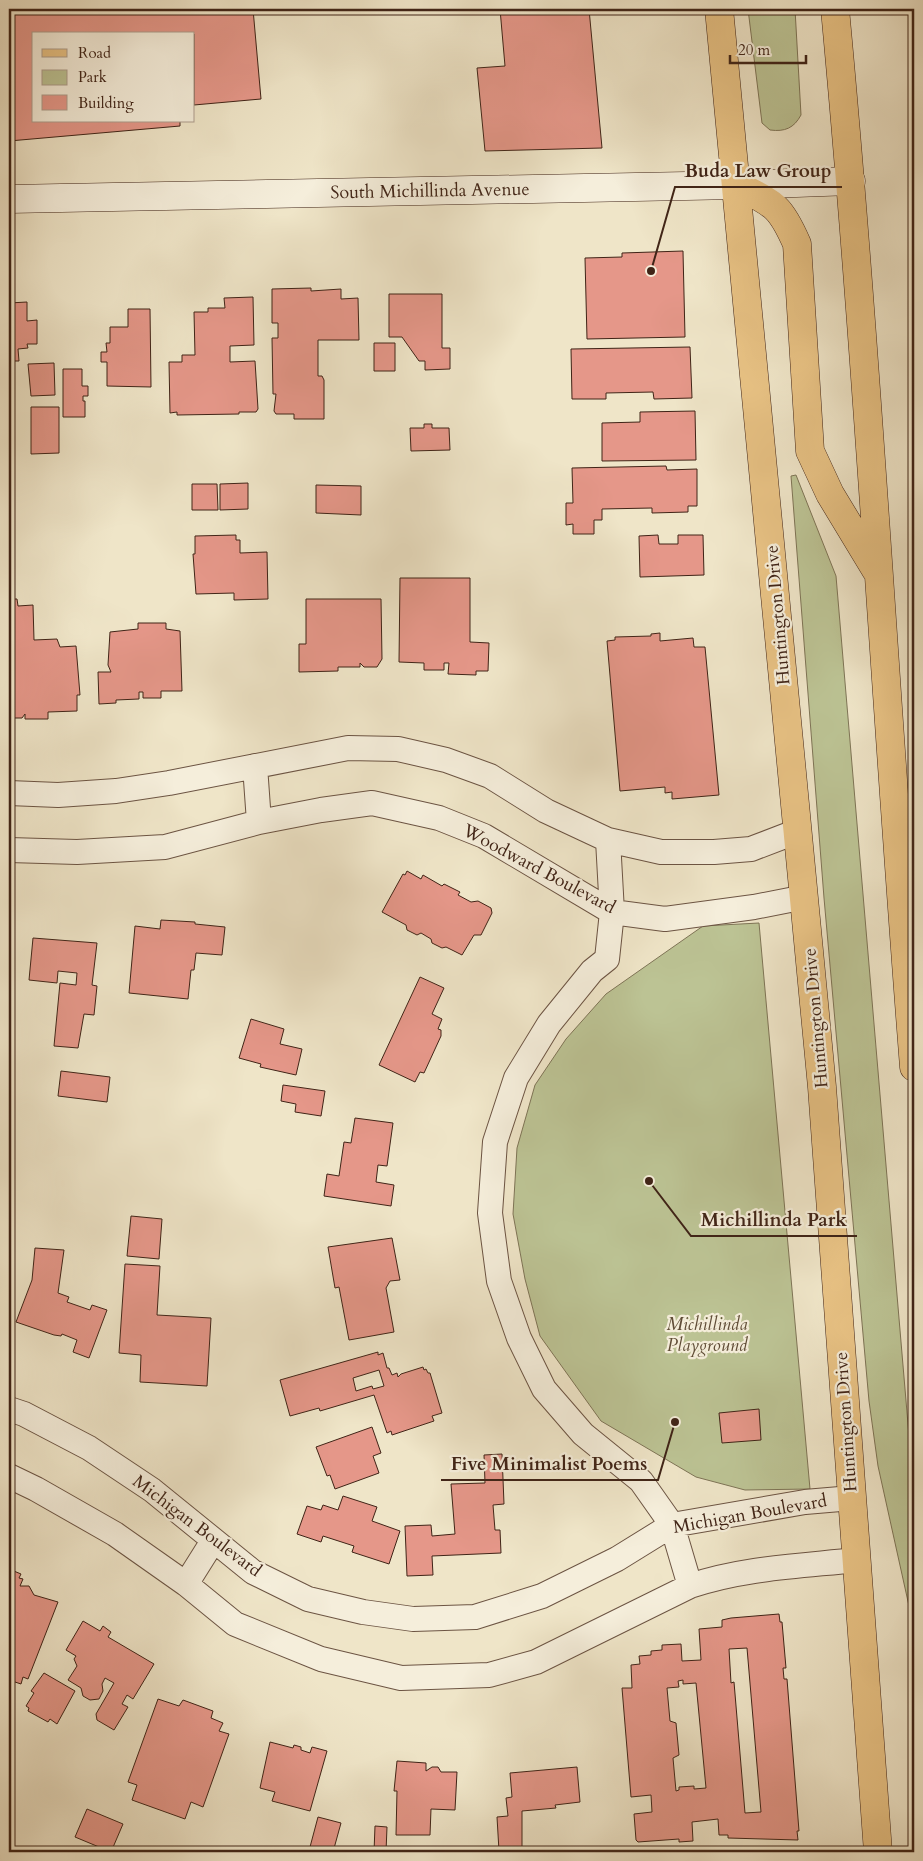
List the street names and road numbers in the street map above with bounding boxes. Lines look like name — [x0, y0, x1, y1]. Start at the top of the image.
street label: South Michillinda Avenue — [330, 177, 530, 205]
street label: Huntington Drive — [759, 544, 797, 686]
street label: Woodward Boulevard — [457, 818, 620, 920]
street label: Huntington Drive — [797, 947, 835, 1089]
street label: Huntington Drive — [829, 1351, 863, 1493]
street label: Michigan Boulevard — [127, 1469, 267, 1583]
street label: Michigan Boulevard — [671, 1488, 829, 1540]

